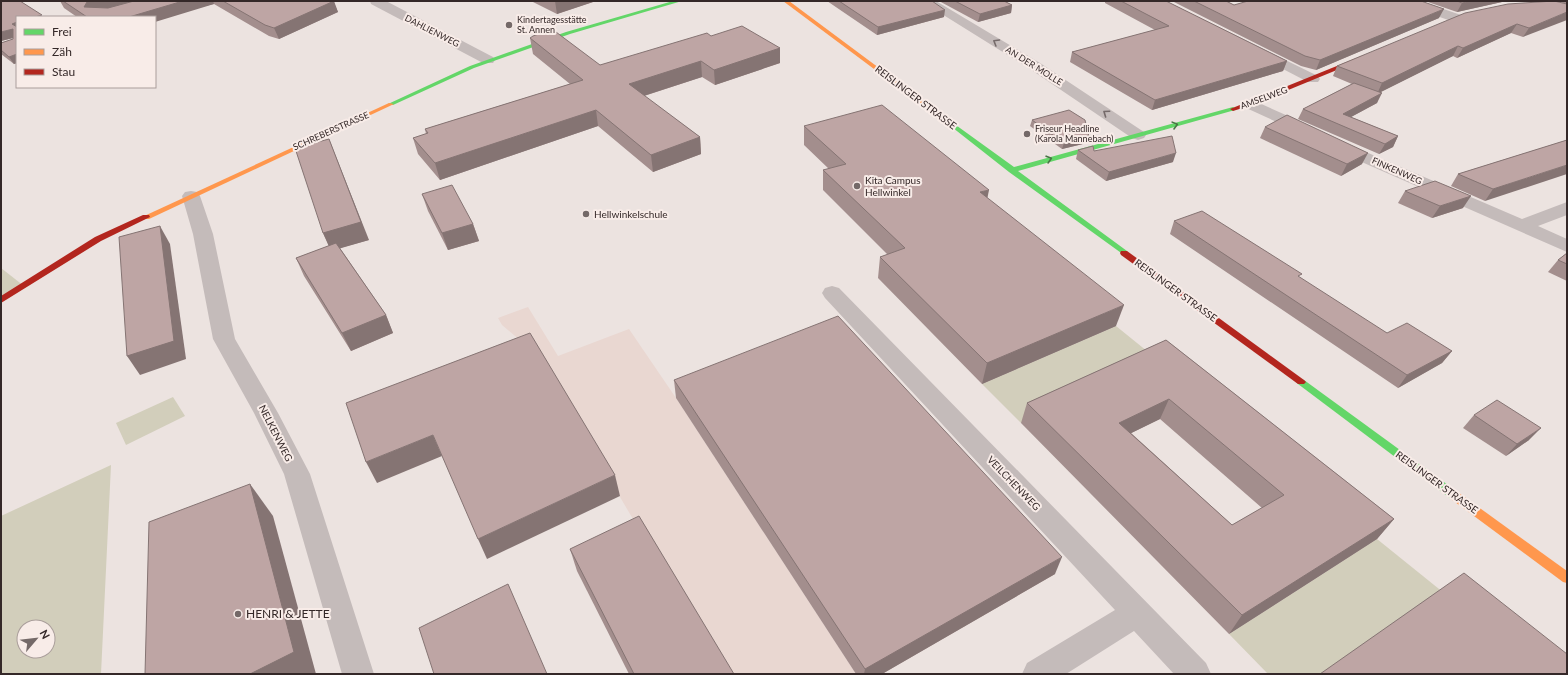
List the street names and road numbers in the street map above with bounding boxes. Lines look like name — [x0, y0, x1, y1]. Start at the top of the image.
street label: DAHLIENWEG — [403, 12, 462, 49]
street label: AN DER MOLLE — [1004, 44, 1065, 88]
street label: REISLINGER STRASSE — [873, 62, 959, 132]
street label: AMSELWEG — [1239, 84, 1289, 111]
street label: SCHREBERSTRASSE — [291, 109, 371, 152]
street label: FINKENWEG — [1371, 155, 1424, 187]
street label: REISLINGER STRASSE — [1133, 256, 1220, 324]
street label: NELKENWEG — [257, 403, 295, 463]
street label: REISLINGER STRASSE — [1394, 448, 1481, 516]
street label: VEILCHENWEG — [985, 453, 1043, 513]

